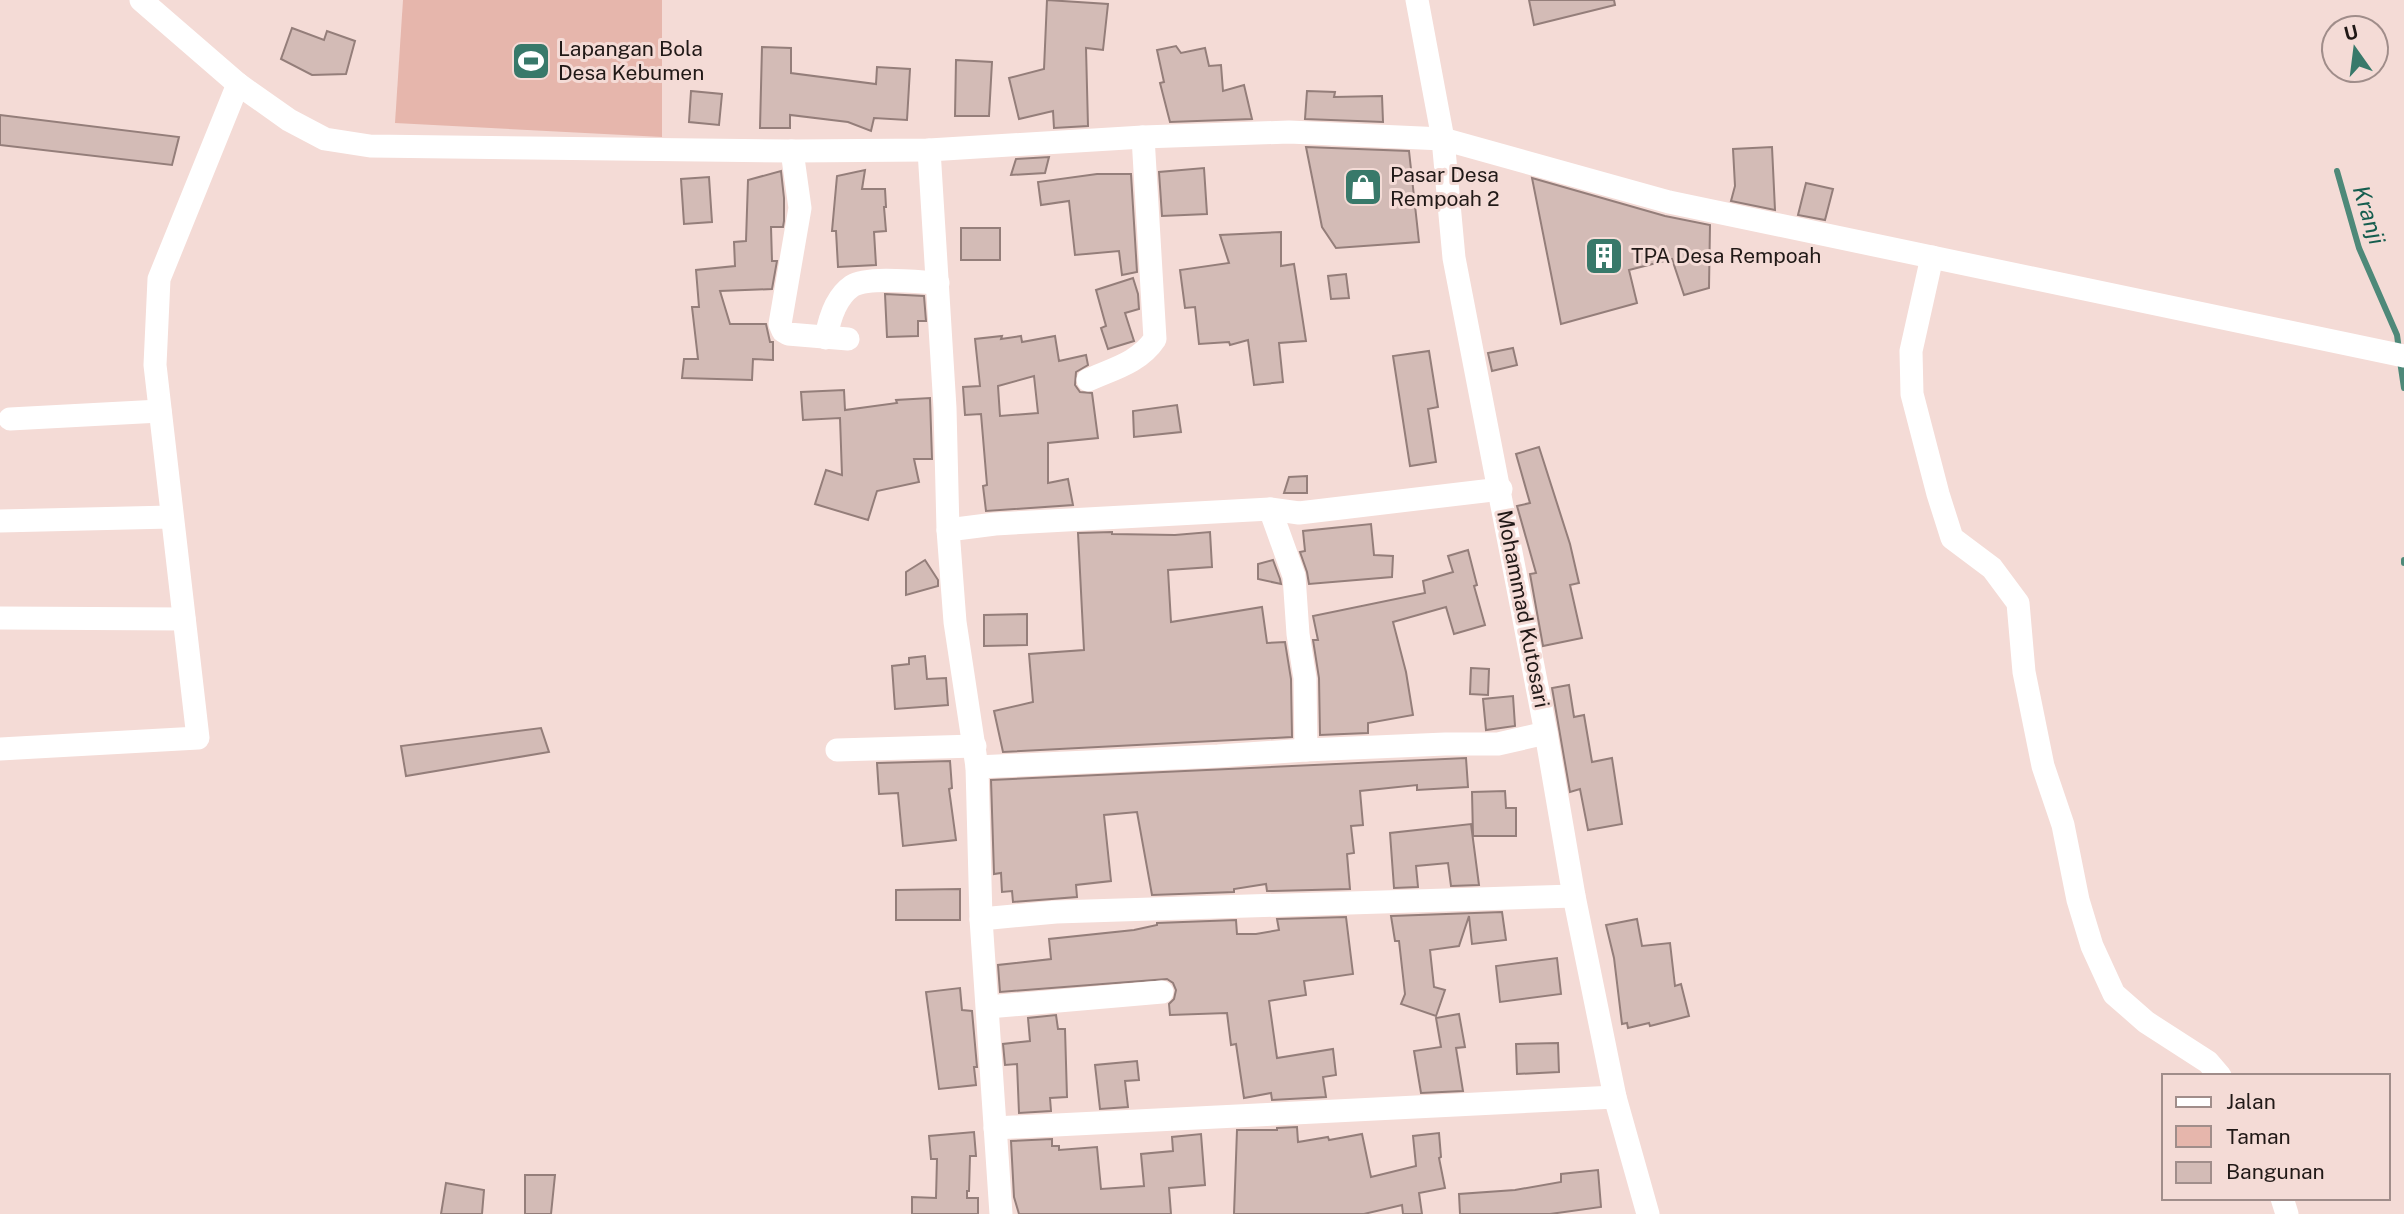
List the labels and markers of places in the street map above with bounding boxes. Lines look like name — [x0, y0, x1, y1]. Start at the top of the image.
place label: Lapangan Bola Desa Kebumen — [558, 36, 704, 85]
sports icon: Lapangan Bola Desa Kebumen — [510, 40, 552, 82]
place label: Pasar Desa Rempoah 2 — [1390, 162, 1500, 211]
shop icon: Pasar Desa Rempoah 2 — [1342, 166, 1384, 208]
building icon: TPA Desa Rempoah — [1583, 235, 1625, 277]
place label: TPA Desa Rempoah — [1631, 243, 1821, 268]

